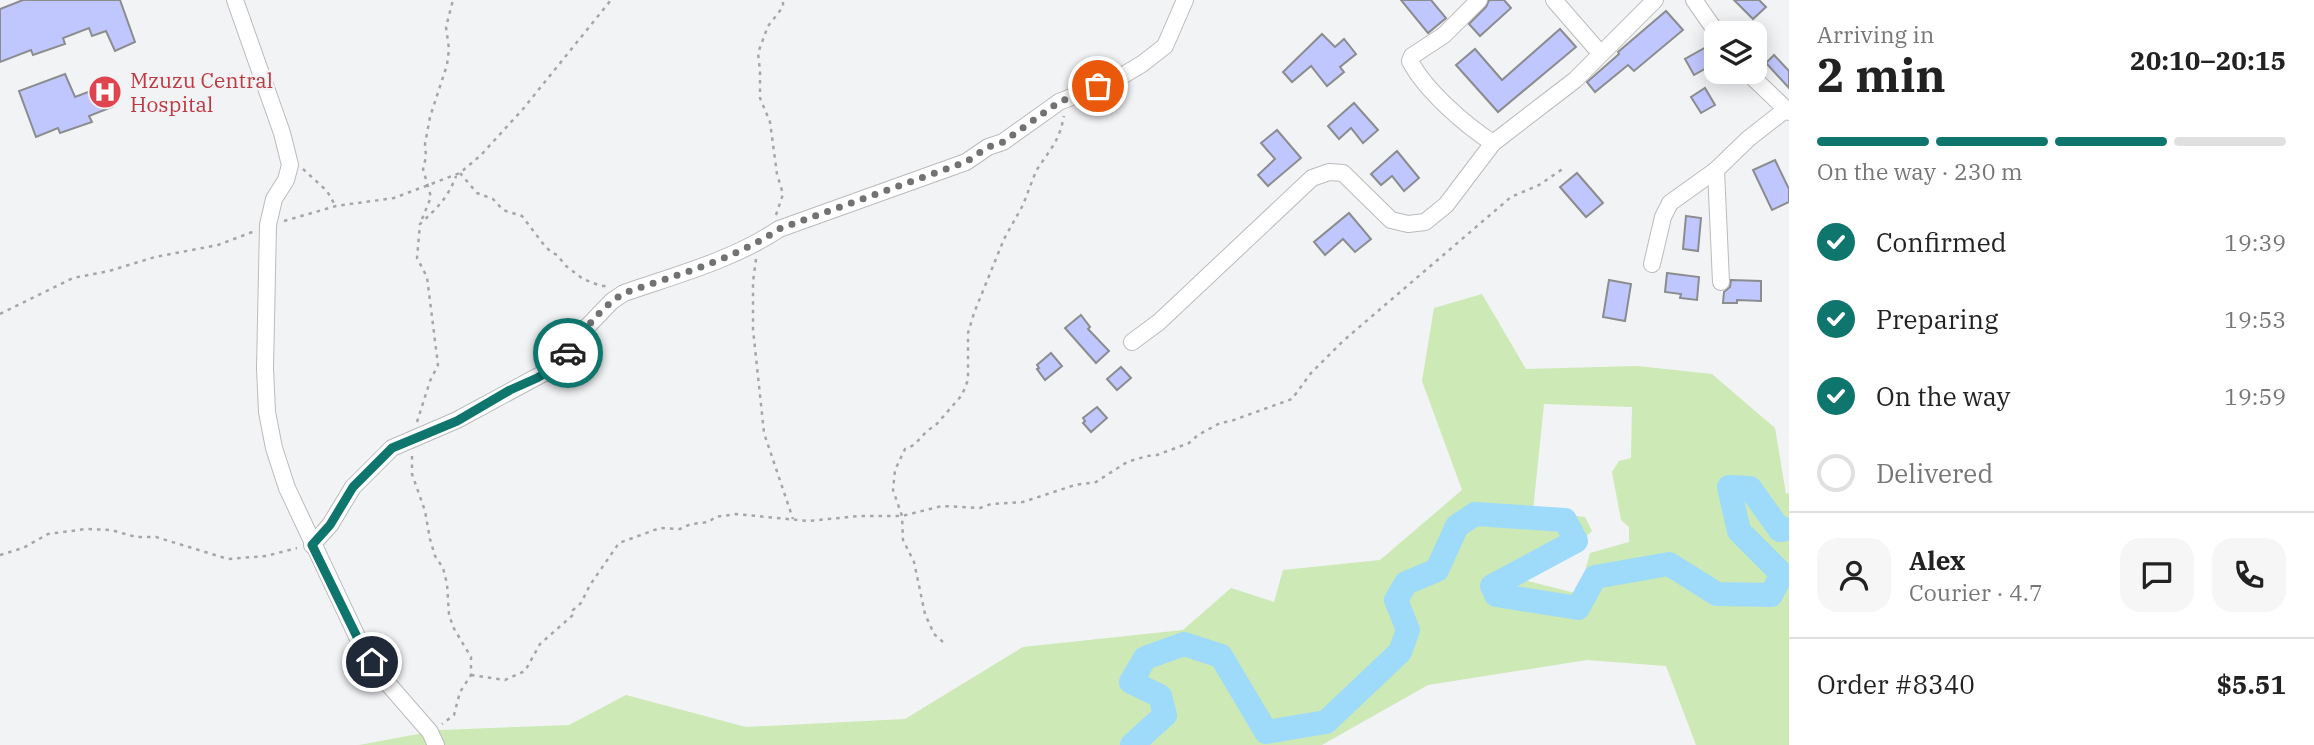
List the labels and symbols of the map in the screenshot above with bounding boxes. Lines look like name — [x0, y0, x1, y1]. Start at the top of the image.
pin — [1068, 56, 1128, 116]
place label: Mzuzu Central Hospital — [130, 66, 273, 118]
hospital icon: Mzuzu Central Hospital — [86, 73, 124, 111]
courier — [533, 318, 603, 388]
pin — [342, 632, 402, 692]

